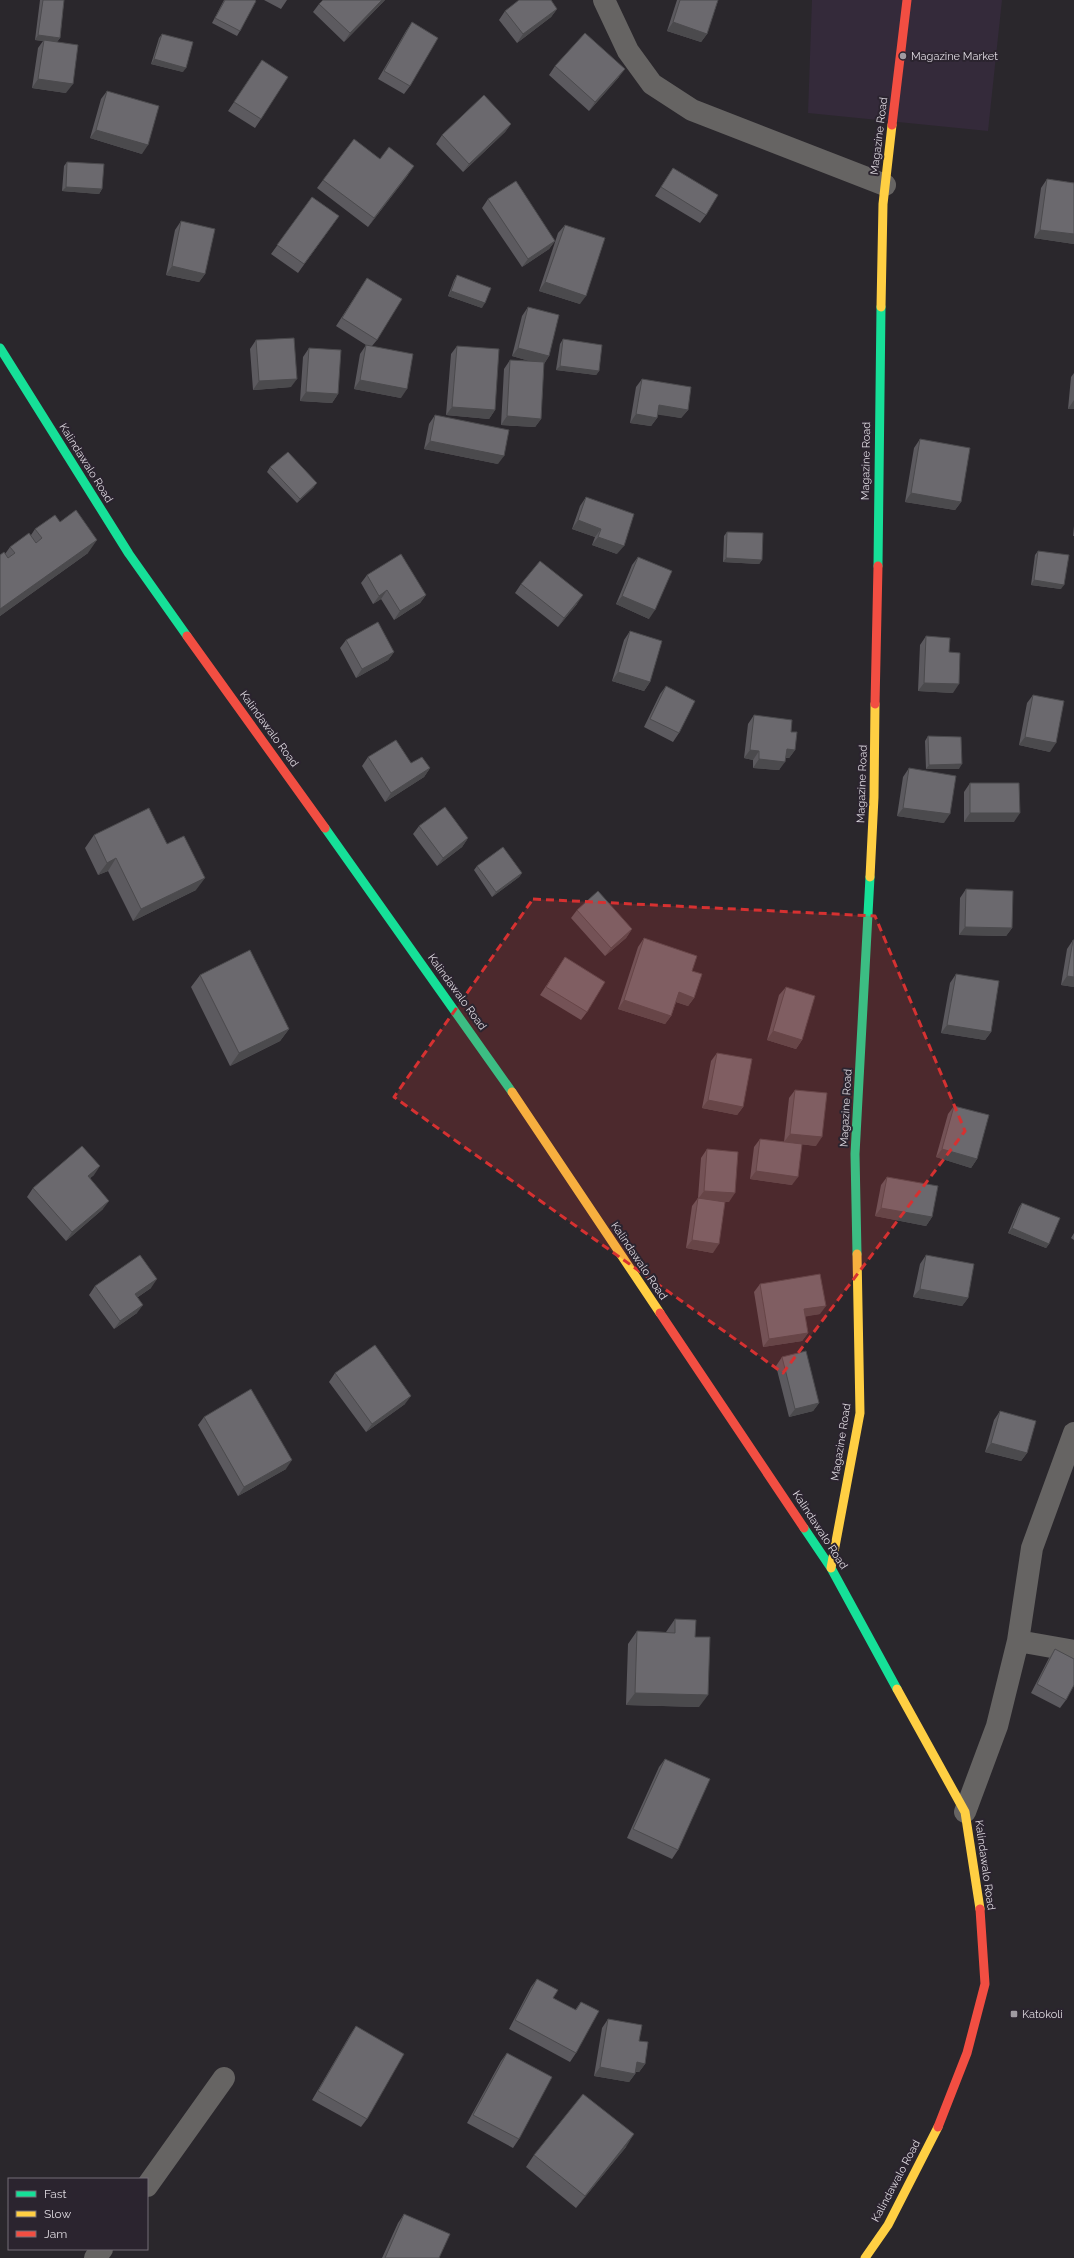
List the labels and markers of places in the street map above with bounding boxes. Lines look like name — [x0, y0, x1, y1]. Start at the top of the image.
place label: Magazine Market — [911, 50, 998, 63]
marker: Magazine Market — [898, 51, 908, 61]
place label: Katokoli — [1022, 2008, 1063, 2021]
marker: Katokoli — [1009, 2009, 1019, 2019]

